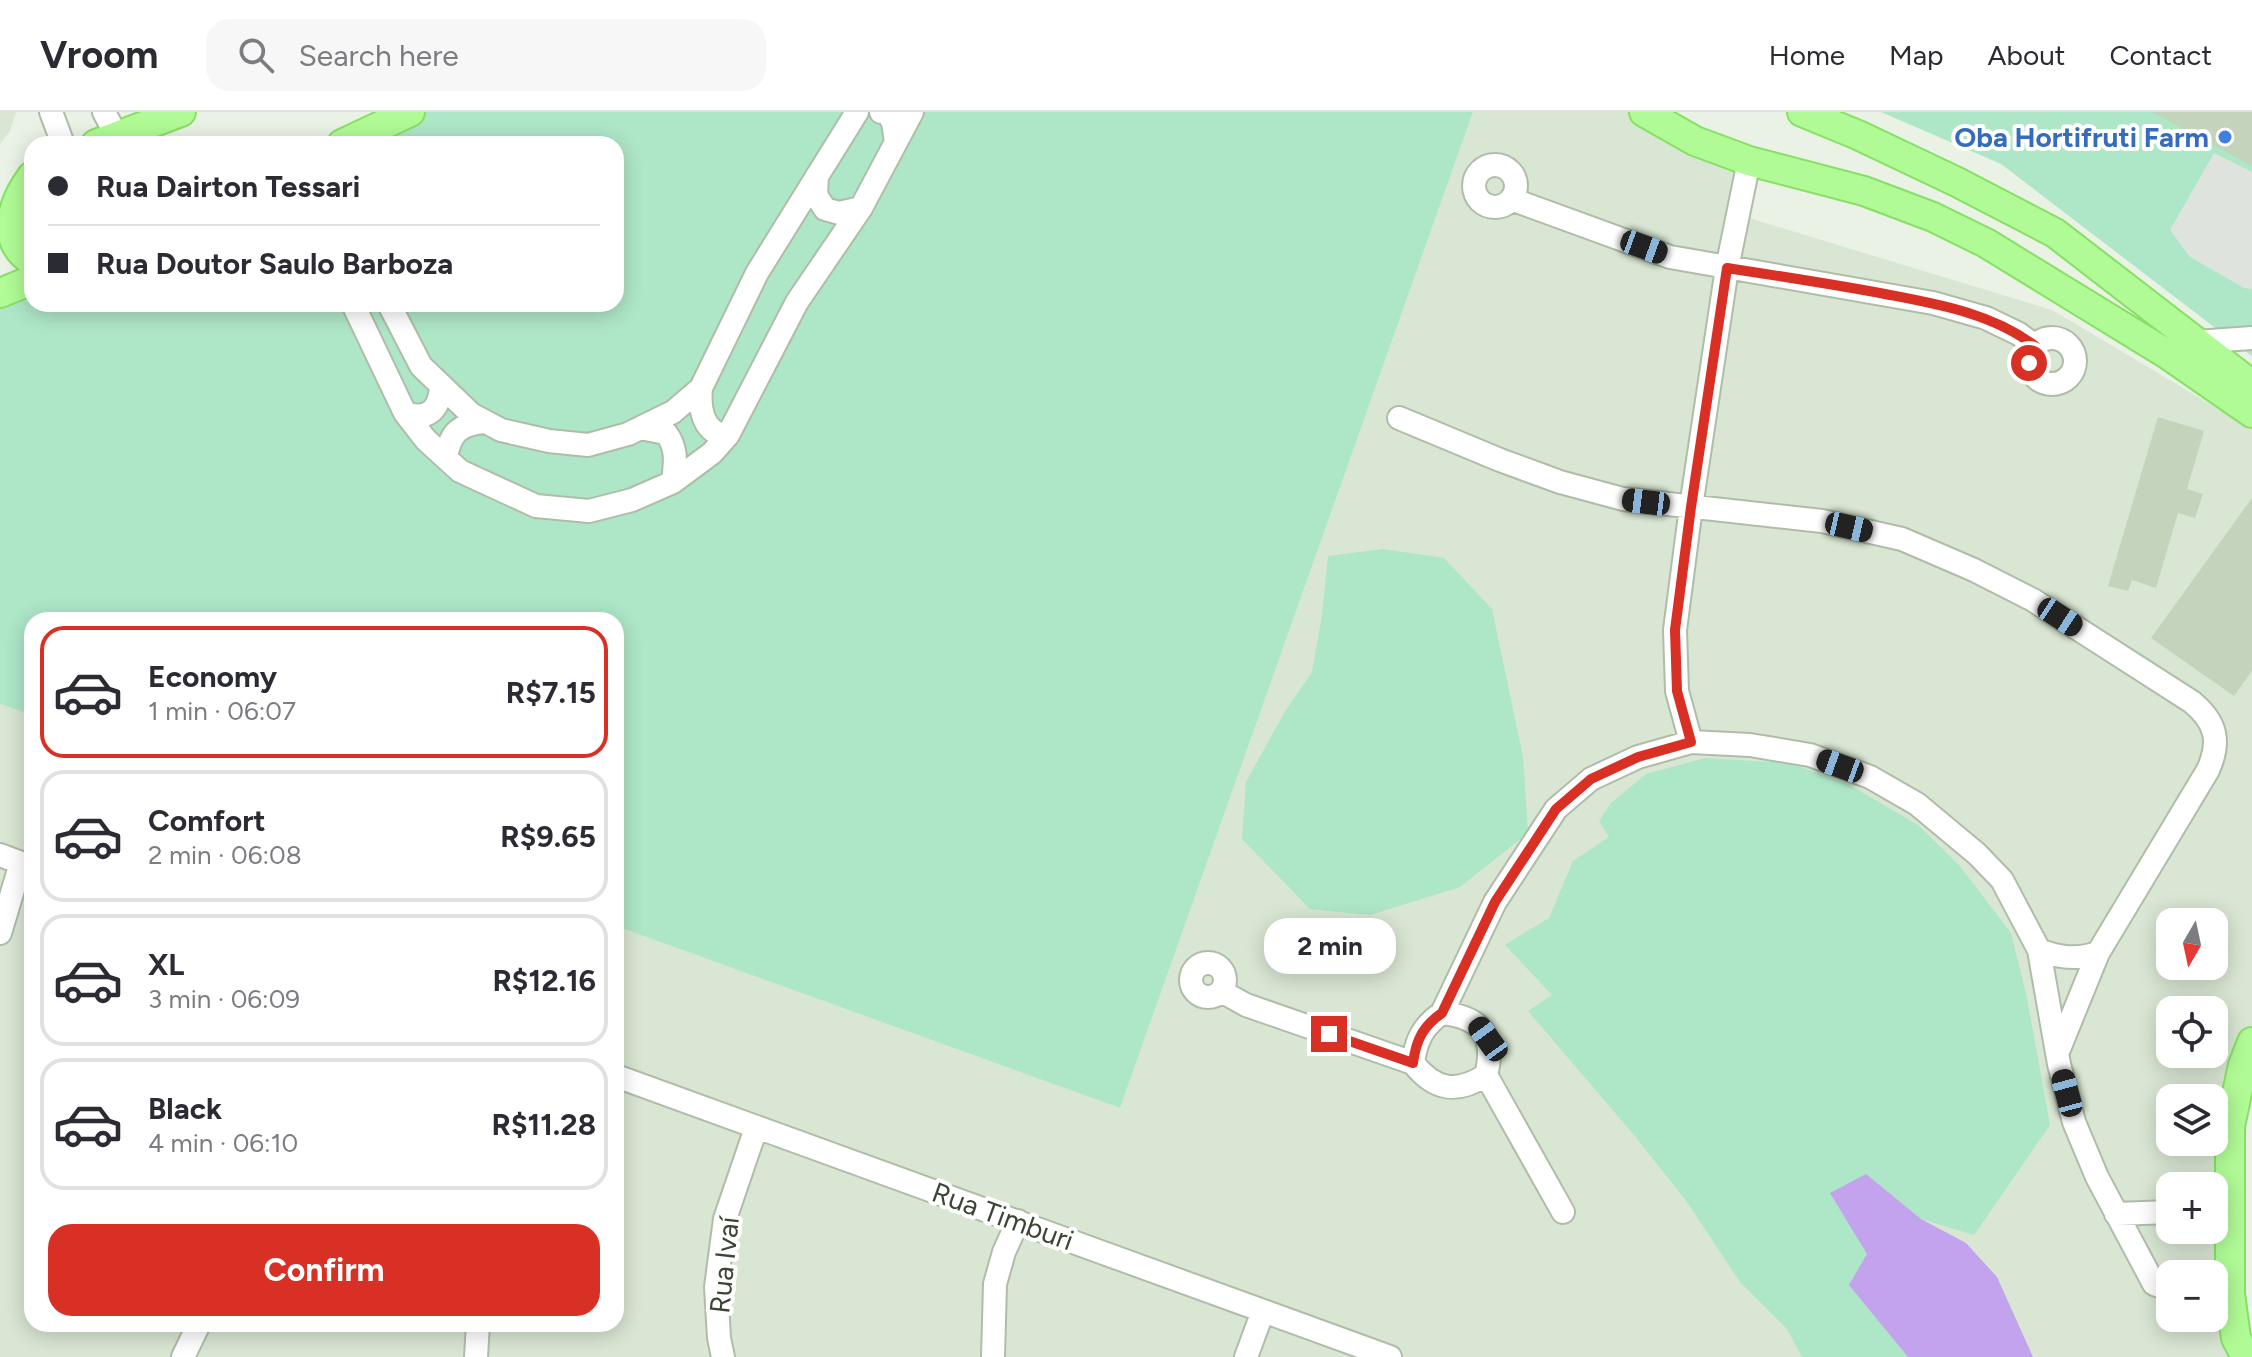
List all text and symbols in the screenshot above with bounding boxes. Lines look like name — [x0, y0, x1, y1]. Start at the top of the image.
search box — [206, 19, 766, 91]
text: Vroom — [40, 32, 158, 78]
icon: search — [234, 33, 278, 77]
text: Search here — [298, 37, 459, 74]
text: Home — [1769, 38, 1845, 72]
text: Map — [1889, 38, 1944, 72]
text: About — [1988, 38, 2065, 72]
text: Contact — [2109, 38, 2212, 72]
place label: Oba Hortifruti Farm — [1954, 120, 2209, 154]
marker: Oba Hortifruti Farm — [2216, 128, 2234, 146]
text: Rua Dairton Tessari — [96, 168, 360, 205]
car — [1617, 228, 1671, 266]
text: Rua Doutor Saulo Barboza — [96, 245, 453, 282]
route start — [2011, 345, 2047, 381]
car — [1621, 487, 1671, 517]
car — [1823, 510, 1875, 544]
car — [2033, 594, 2087, 640]
icon: car — [52, 656, 124, 728]
text: Economy — [148, 658, 277, 695]
text: R$7.15 — [506, 674, 596, 711]
text: 1 min · 06:07 — [148, 695, 296, 727]
car — [1813, 747, 1867, 785]
icon: car — [52, 800, 124, 872]
text: Comfort — [148, 802, 266, 839]
text: R$9.65 — [500, 818, 596, 855]
text: 2 min · 06:08 — [148, 839, 302, 871]
north arrow — [2156, 908, 2228, 980]
map controls — [2156, 908, 2228, 1332]
callout: 2 min — [1263, 918, 1395, 974]
text: 2 min — [1297, 930, 1363, 962]
icon: car — [52, 944, 124, 1016]
text: XL — [148, 946, 184, 983]
text: R$12.16 — [493, 962, 596, 999]
text: 3 min · 06:09 — [148, 983, 300, 1015]
button: locate — [2156, 996, 2228, 1068]
car — [1464, 1013, 1512, 1065]
route end — [1311, 1016, 1347, 1052]
car — [2049, 1067, 2085, 1119]
button: layers — [2156, 1084, 2228, 1156]
icon: car — [52, 1088, 124, 1160]
text: Black — [148, 1090, 222, 1127]
text: R$11.28 — [492, 1106, 596, 1143]
text: 4 min · 06:10 — [148, 1127, 298, 1159]
button: + — [2156, 1172, 2228, 1244]
street label: Rua Timburi — [928, 1175, 1078, 1257]
street label: Rua Ivaí — [702, 1214, 746, 1315]
button: Confirm — [48, 1224, 600, 1316]
button: − — [2156, 1260, 2228, 1332]

